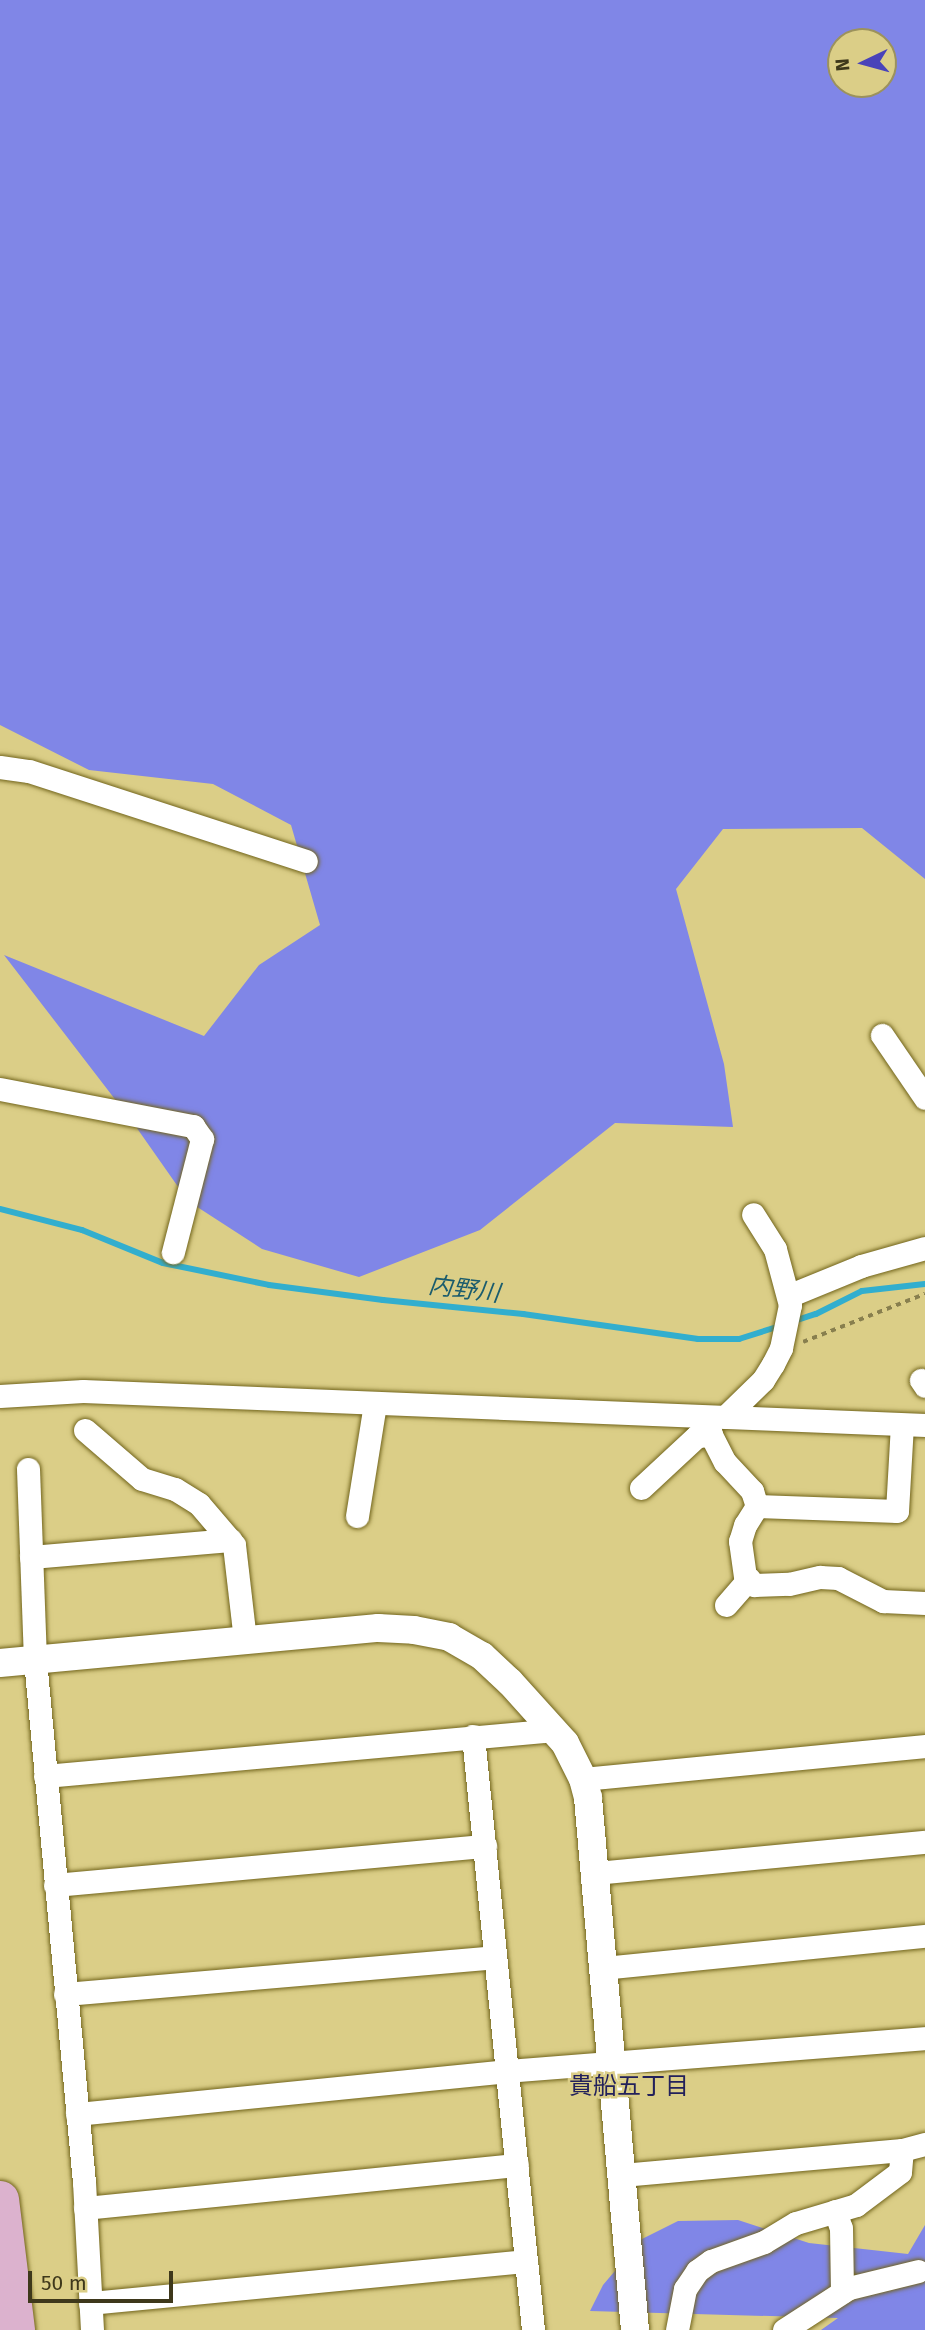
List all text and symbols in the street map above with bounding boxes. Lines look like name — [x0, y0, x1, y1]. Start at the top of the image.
north arrow — [827, 28, 897, 98]
text: N — [831, 57, 855, 72]
water label: 内野川 — [427, 1271, 501, 1309]
district label: 貴船五丁目 — [569, 2073, 689, 2101]
scale bar — [32, 2256, 177, 2300]
text: 50 m — [41, 2270, 87, 2296]

